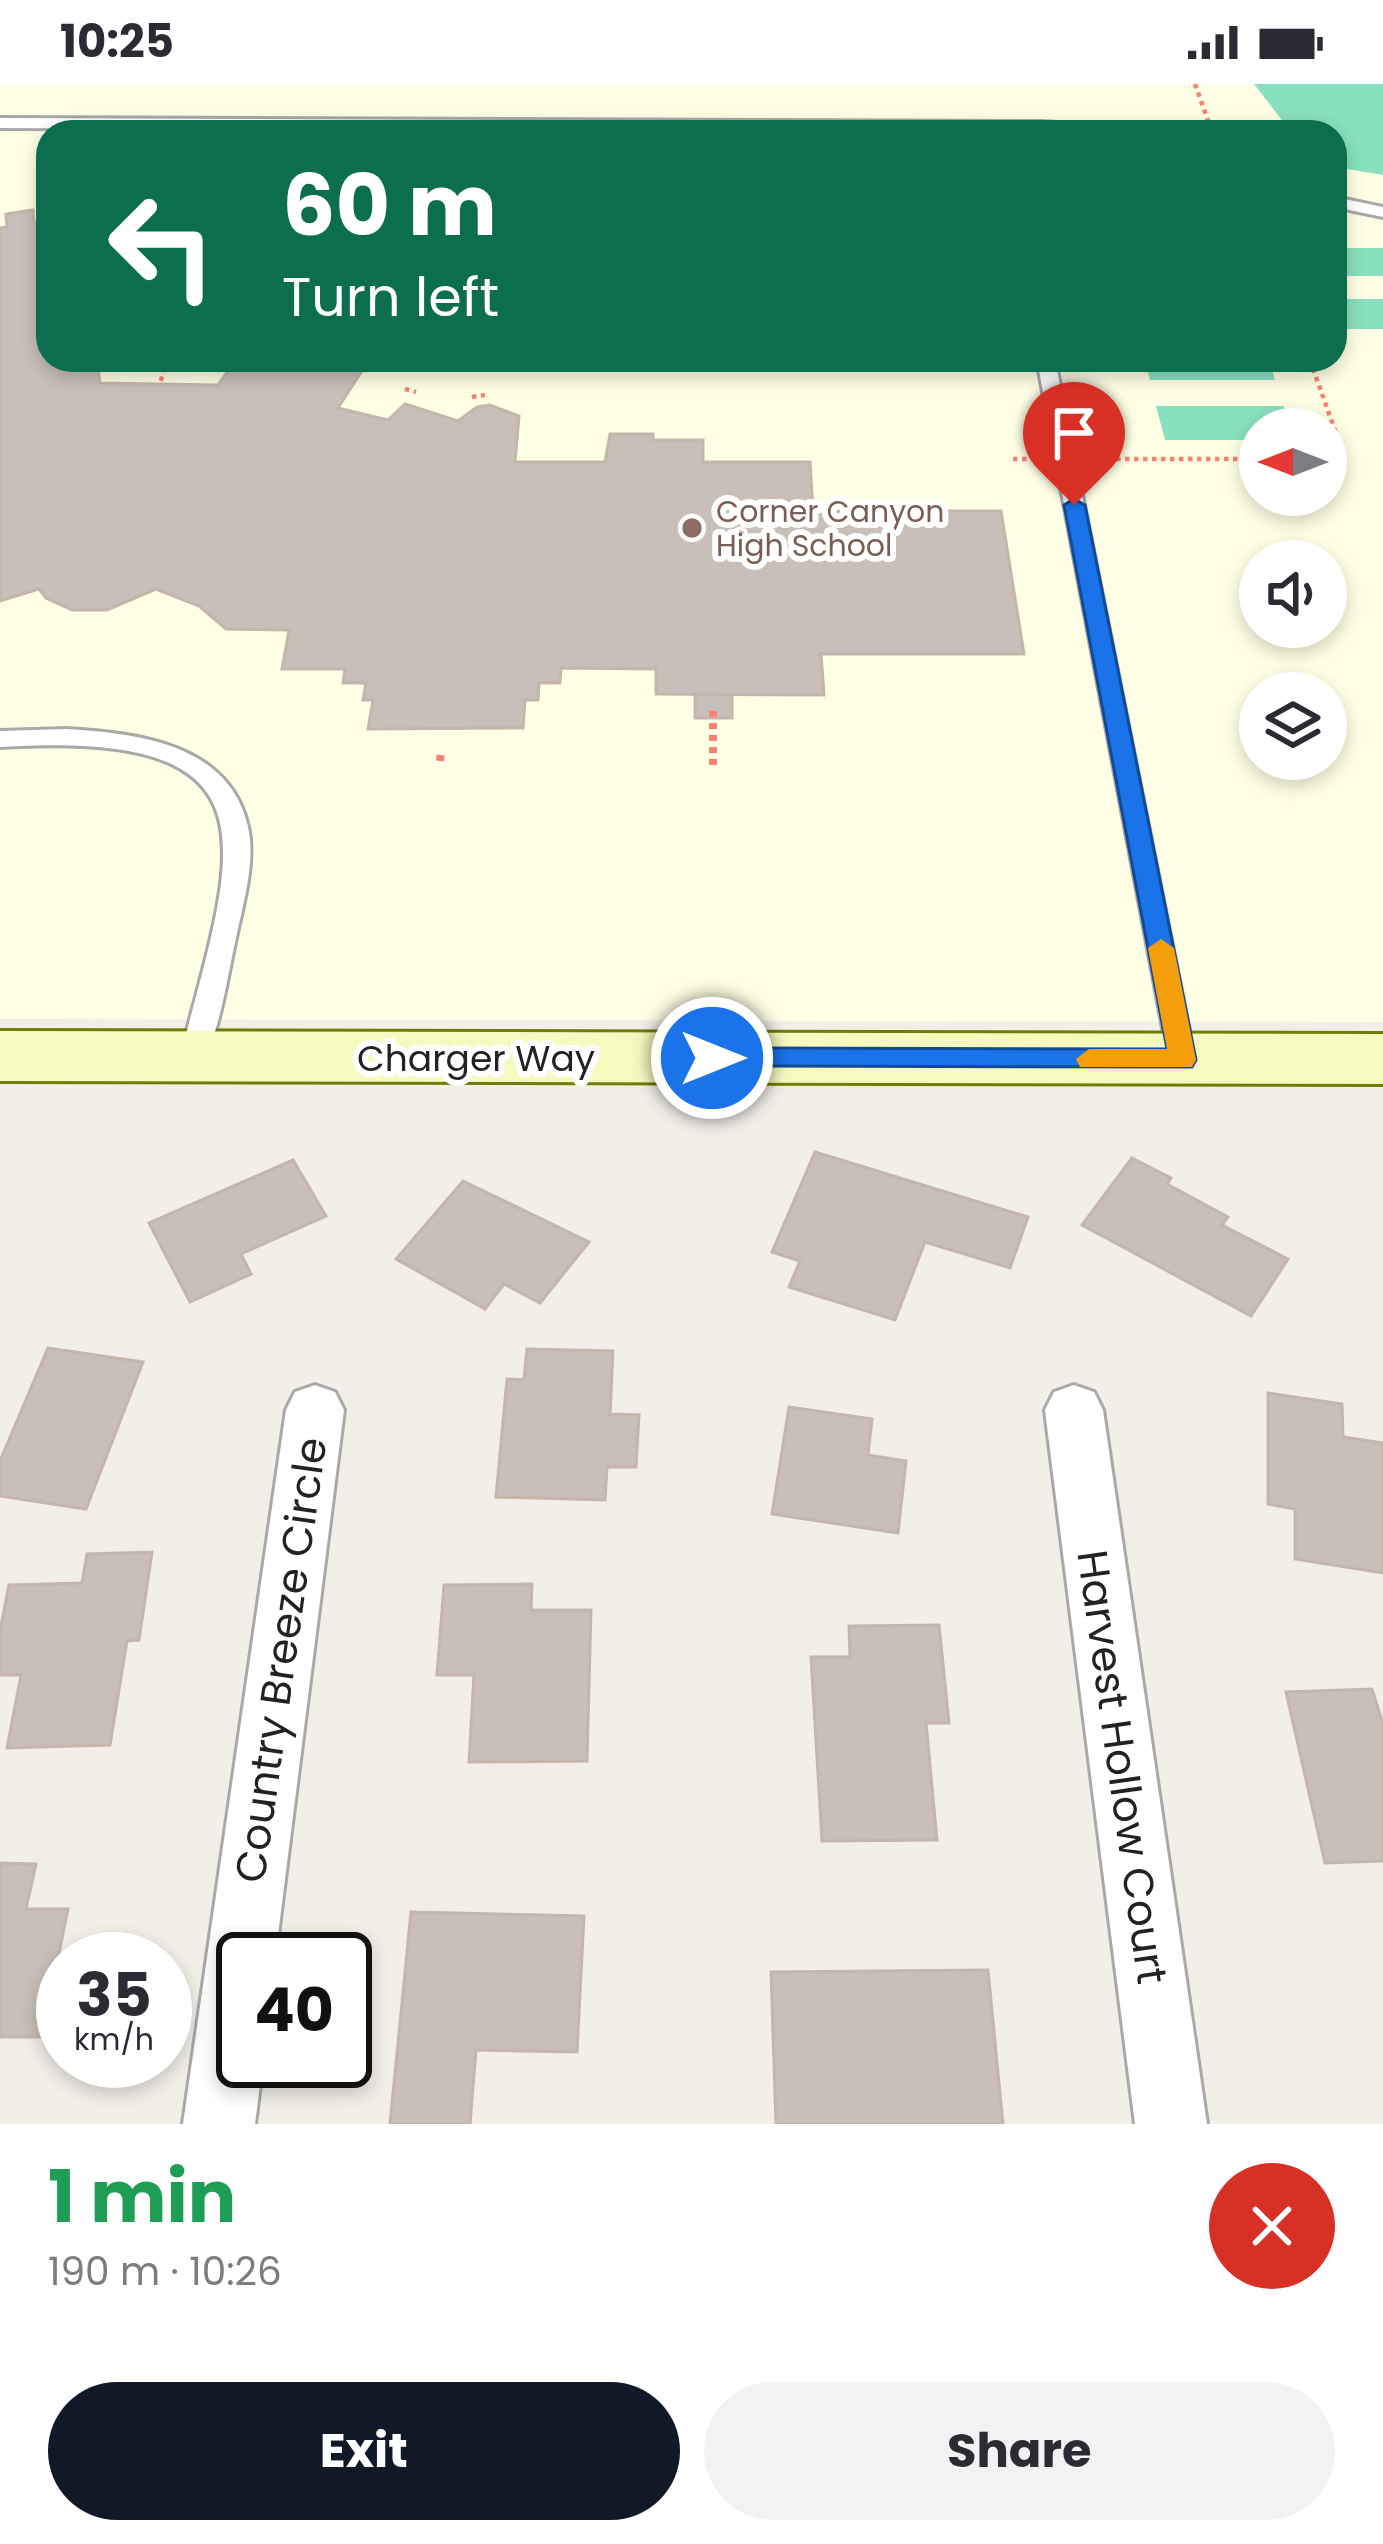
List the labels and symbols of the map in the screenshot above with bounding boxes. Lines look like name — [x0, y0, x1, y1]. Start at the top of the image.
pin — [1023, 382, 1125, 505]
north arrow — [1239, 408, 1347, 516]
place label: Corner Canyon High School — [716, 490, 944, 567]
marker: Corner Canyon High School — [679, 515, 705, 541]
position arrow — [649, 995, 775, 1121]
street label: Charger Way — [357, 1033, 595, 1084]
street label: Country Breeze Circle — [221, 1434, 341, 1886]
street label: Harvest Hollow Court — [1062, 1546, 1182, 1988]
speed limit sign: 40 — [216, 1932, 372, 2088]

